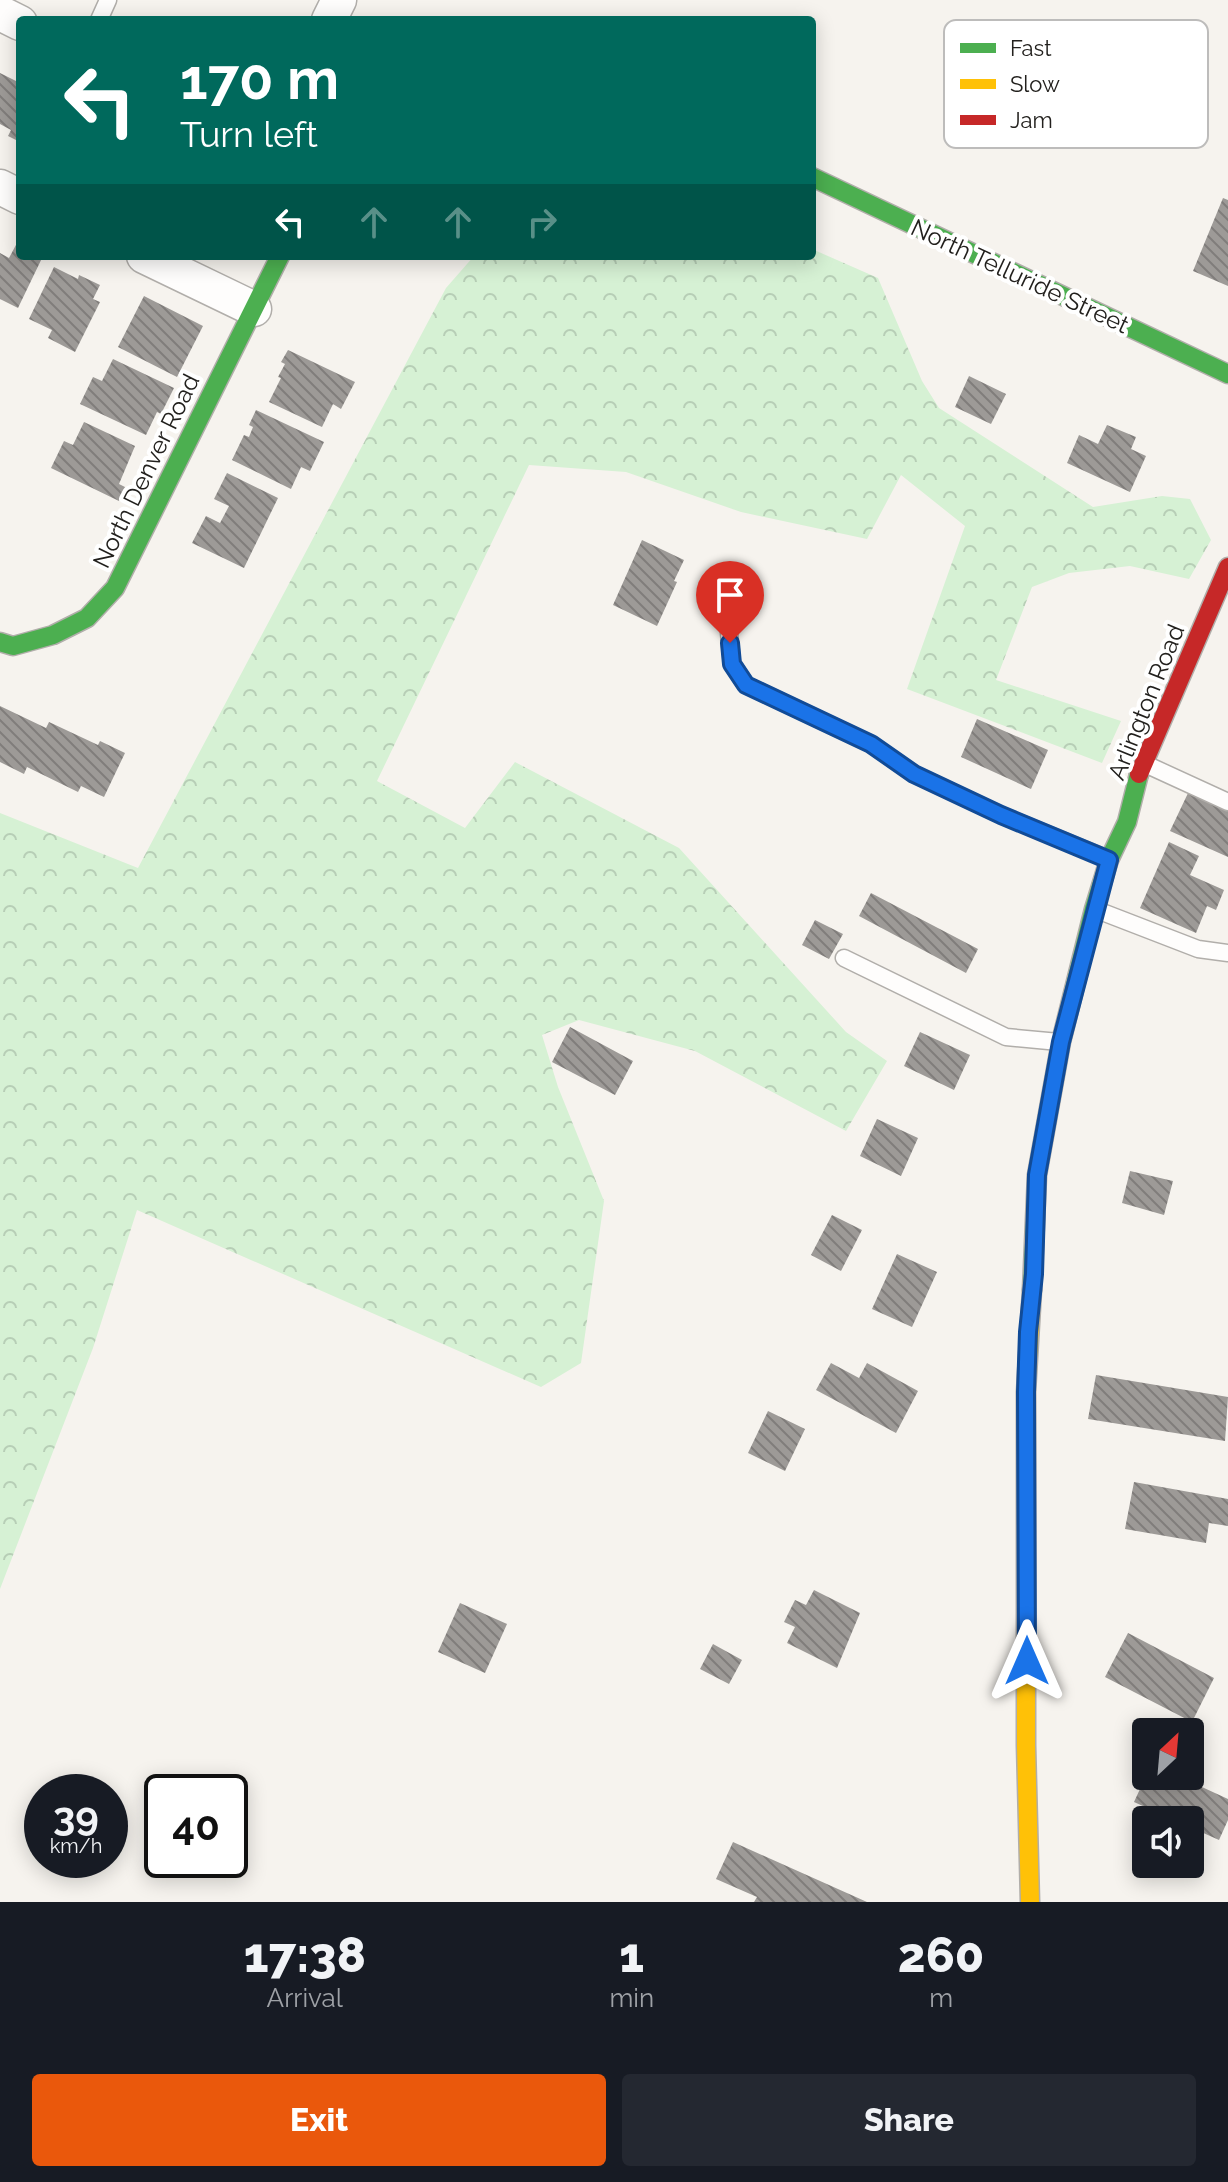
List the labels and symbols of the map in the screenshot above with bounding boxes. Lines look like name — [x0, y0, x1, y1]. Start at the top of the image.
legend — [944, 20, 1208, 148]
text: Fast — [1010, 35, 1052, 61]
text: Slow — [1010, 71, 1060, 97]
text: Jam — [1010, 107, 1053, 133]
street label: North Telluride Street — [906, 213, 1134, 339]
street label: North Denver Road — [86, 369, 206, 573]
pin — [696, 561, 764, 643]
street label: Arlington Road — [1102, 620, 1190, 784]
position arrow — [985, 1619, 1069, 1703]
north arrow — [1132, 1718, 1204, 1790]
speed limit sign: 40 — [144, 1774, 248, 1878]

